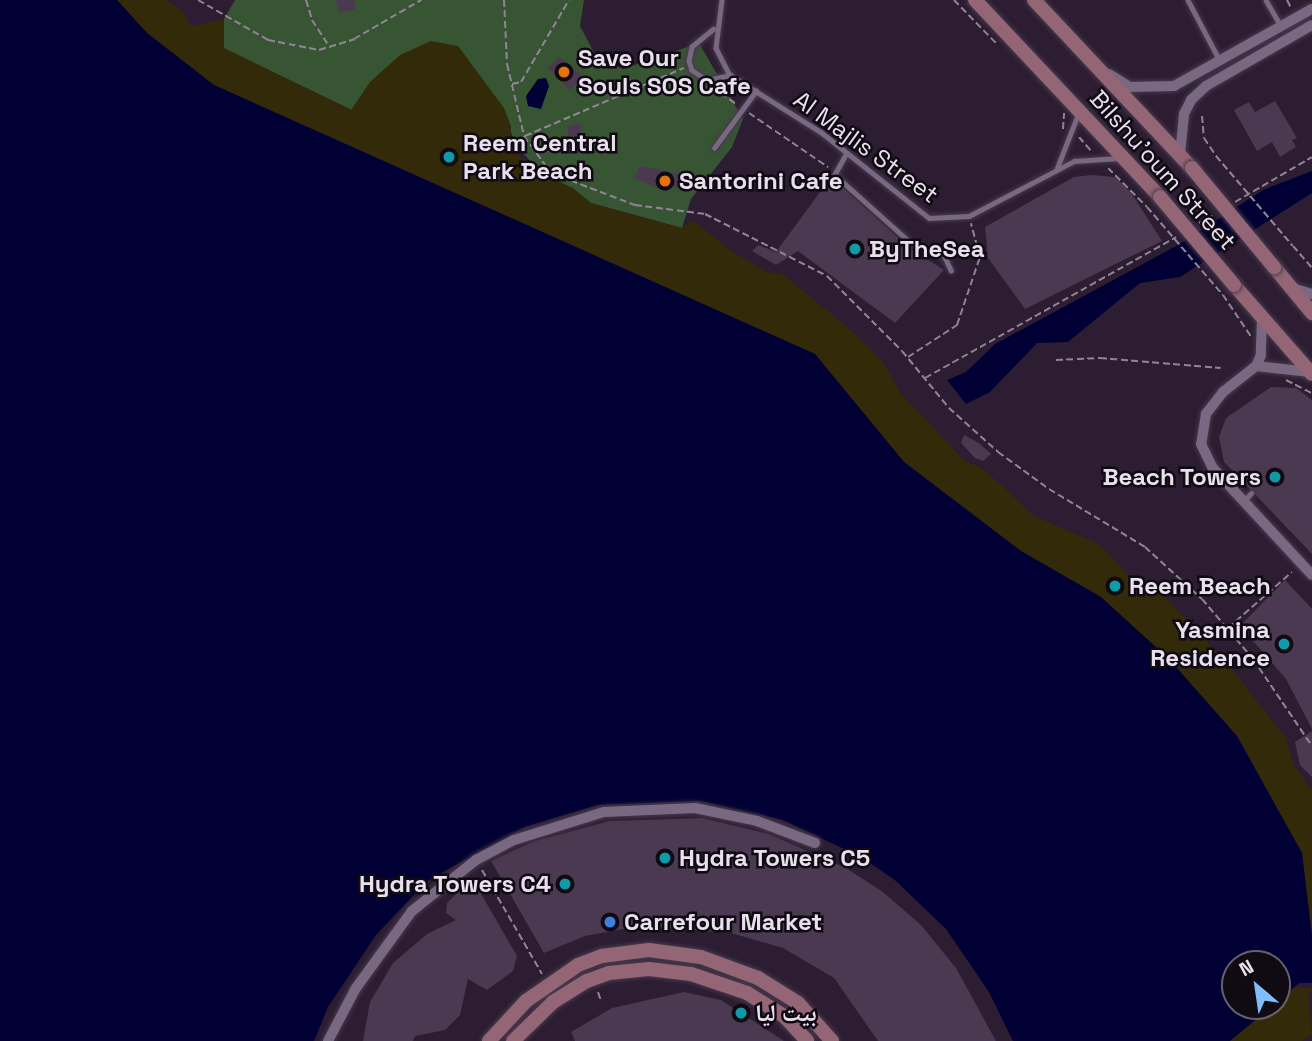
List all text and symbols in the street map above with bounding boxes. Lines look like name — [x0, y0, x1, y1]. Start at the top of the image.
place label: Save Our Souls SOS Cafe — [578, 44, 751, 100]
marker: Save Our Souls SOS Cafe — [556, 64, 572, 80]
street label: Bilshu'oum Street — [1084, 84, 1242, 256]
street label: Al Majlis Street — [788, 85, 944, 209]
place label: Reem Central Park Beach — [463, 129, 617, 185]
marker: Reem Central Park Beach — [441, 149, 457, 165]
place label: Santorini Cafe — [679, 167, 843, 195]
marker: Santorini Cafe — [657, 173, 673, 189]
place label: ByTheSea — [869, 235, 985, 263]
marker: ByTheSea — [847, 241, 863, 257]
place label: Beach Towers — [1102, 463, 1261, 491]
marker: Beach Towers — [1267, 469, 1283, 485]
place label: Reem Beach — [1129, 572, 1271, 600]
marker: Reem Beach — [1107, 578, 1123, 594]
place label: Yasmina Residence — [1150, 616, 1270, 672]
marker: Yasmina Residence — [1276, 636, 1292, 652]
place label: Hydra Towers C5 — [679, 844, 871, 872]
marker: Hydra Towers C5 — [657, 850, 673, 866]
place label: Hydra Towers C4 — [358, 870, 551, 898]
marker: Hydra Towers C4 — [557, 876, 573, 892]
place label: Carrefour Market — [624, 908, 822, 936]
marker: Carrefour Market — [602, 914, 618, 930]
north arrow — [1221, 950, 1291, 1020]
text: N — [1235, 954, 1258, 982]
place label: بيت ليا — [755, 999, 817, 1027]
marker: بيت ليا — [733, 1005, 749, 1021]

